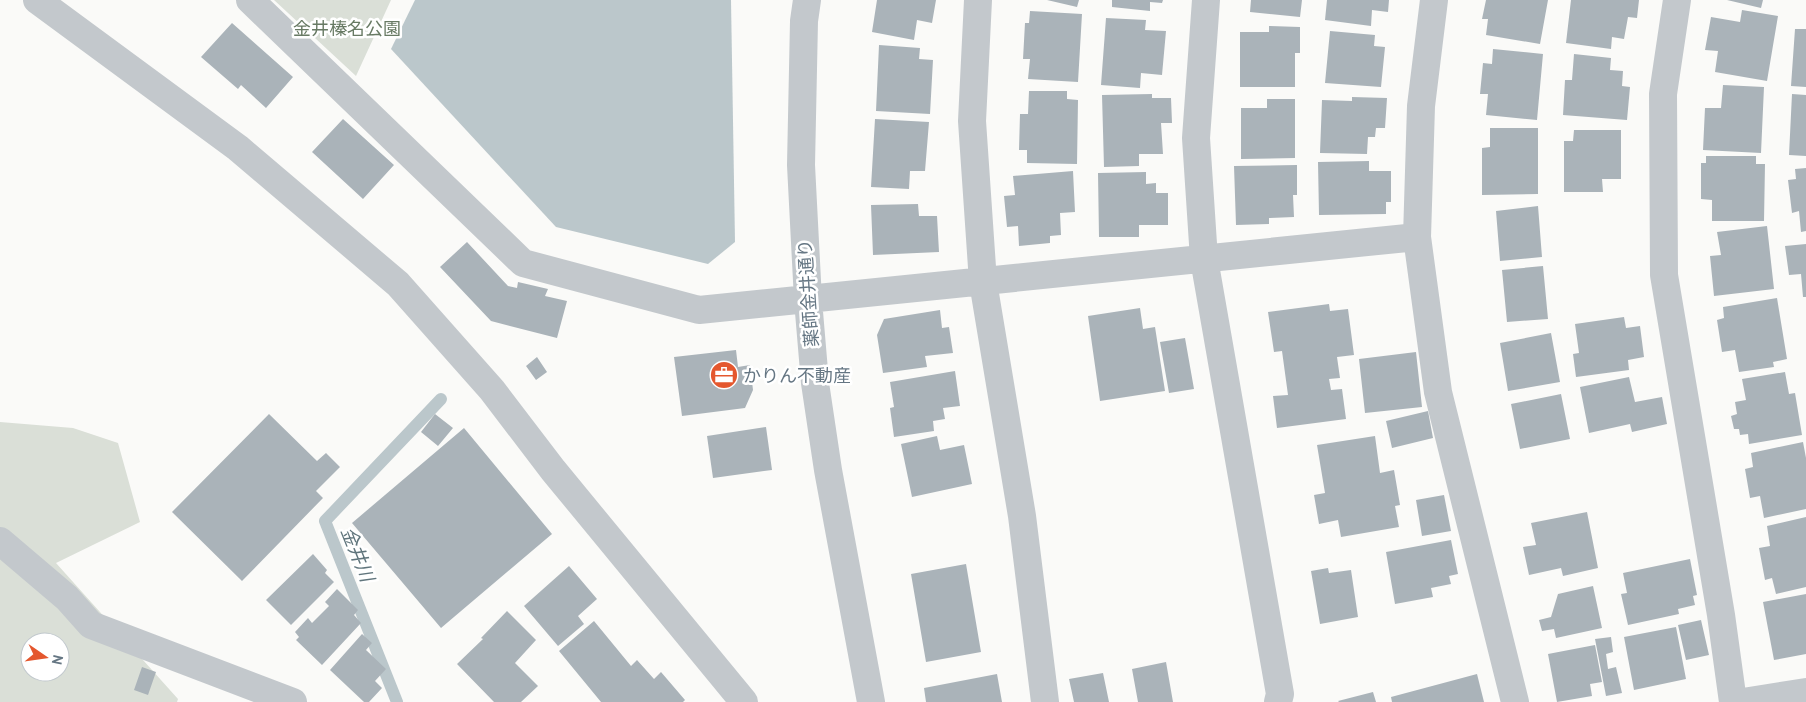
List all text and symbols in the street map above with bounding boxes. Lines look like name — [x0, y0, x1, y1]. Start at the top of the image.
park label: 金井榛名公園 — [293, 17, 401, 40]
street label: 薬師金井通り — [793, 238, 823, 348]
office icon: かりん不動産 — [709, 360, 739, 390]
place label: かりん不動産 — [743, 364, 851, 387]
water label: 金井川 — [336, 523, 381, 587]
north arrow — [20, 632, 70, 682]
text: N — [48, 653, 67, 666]

